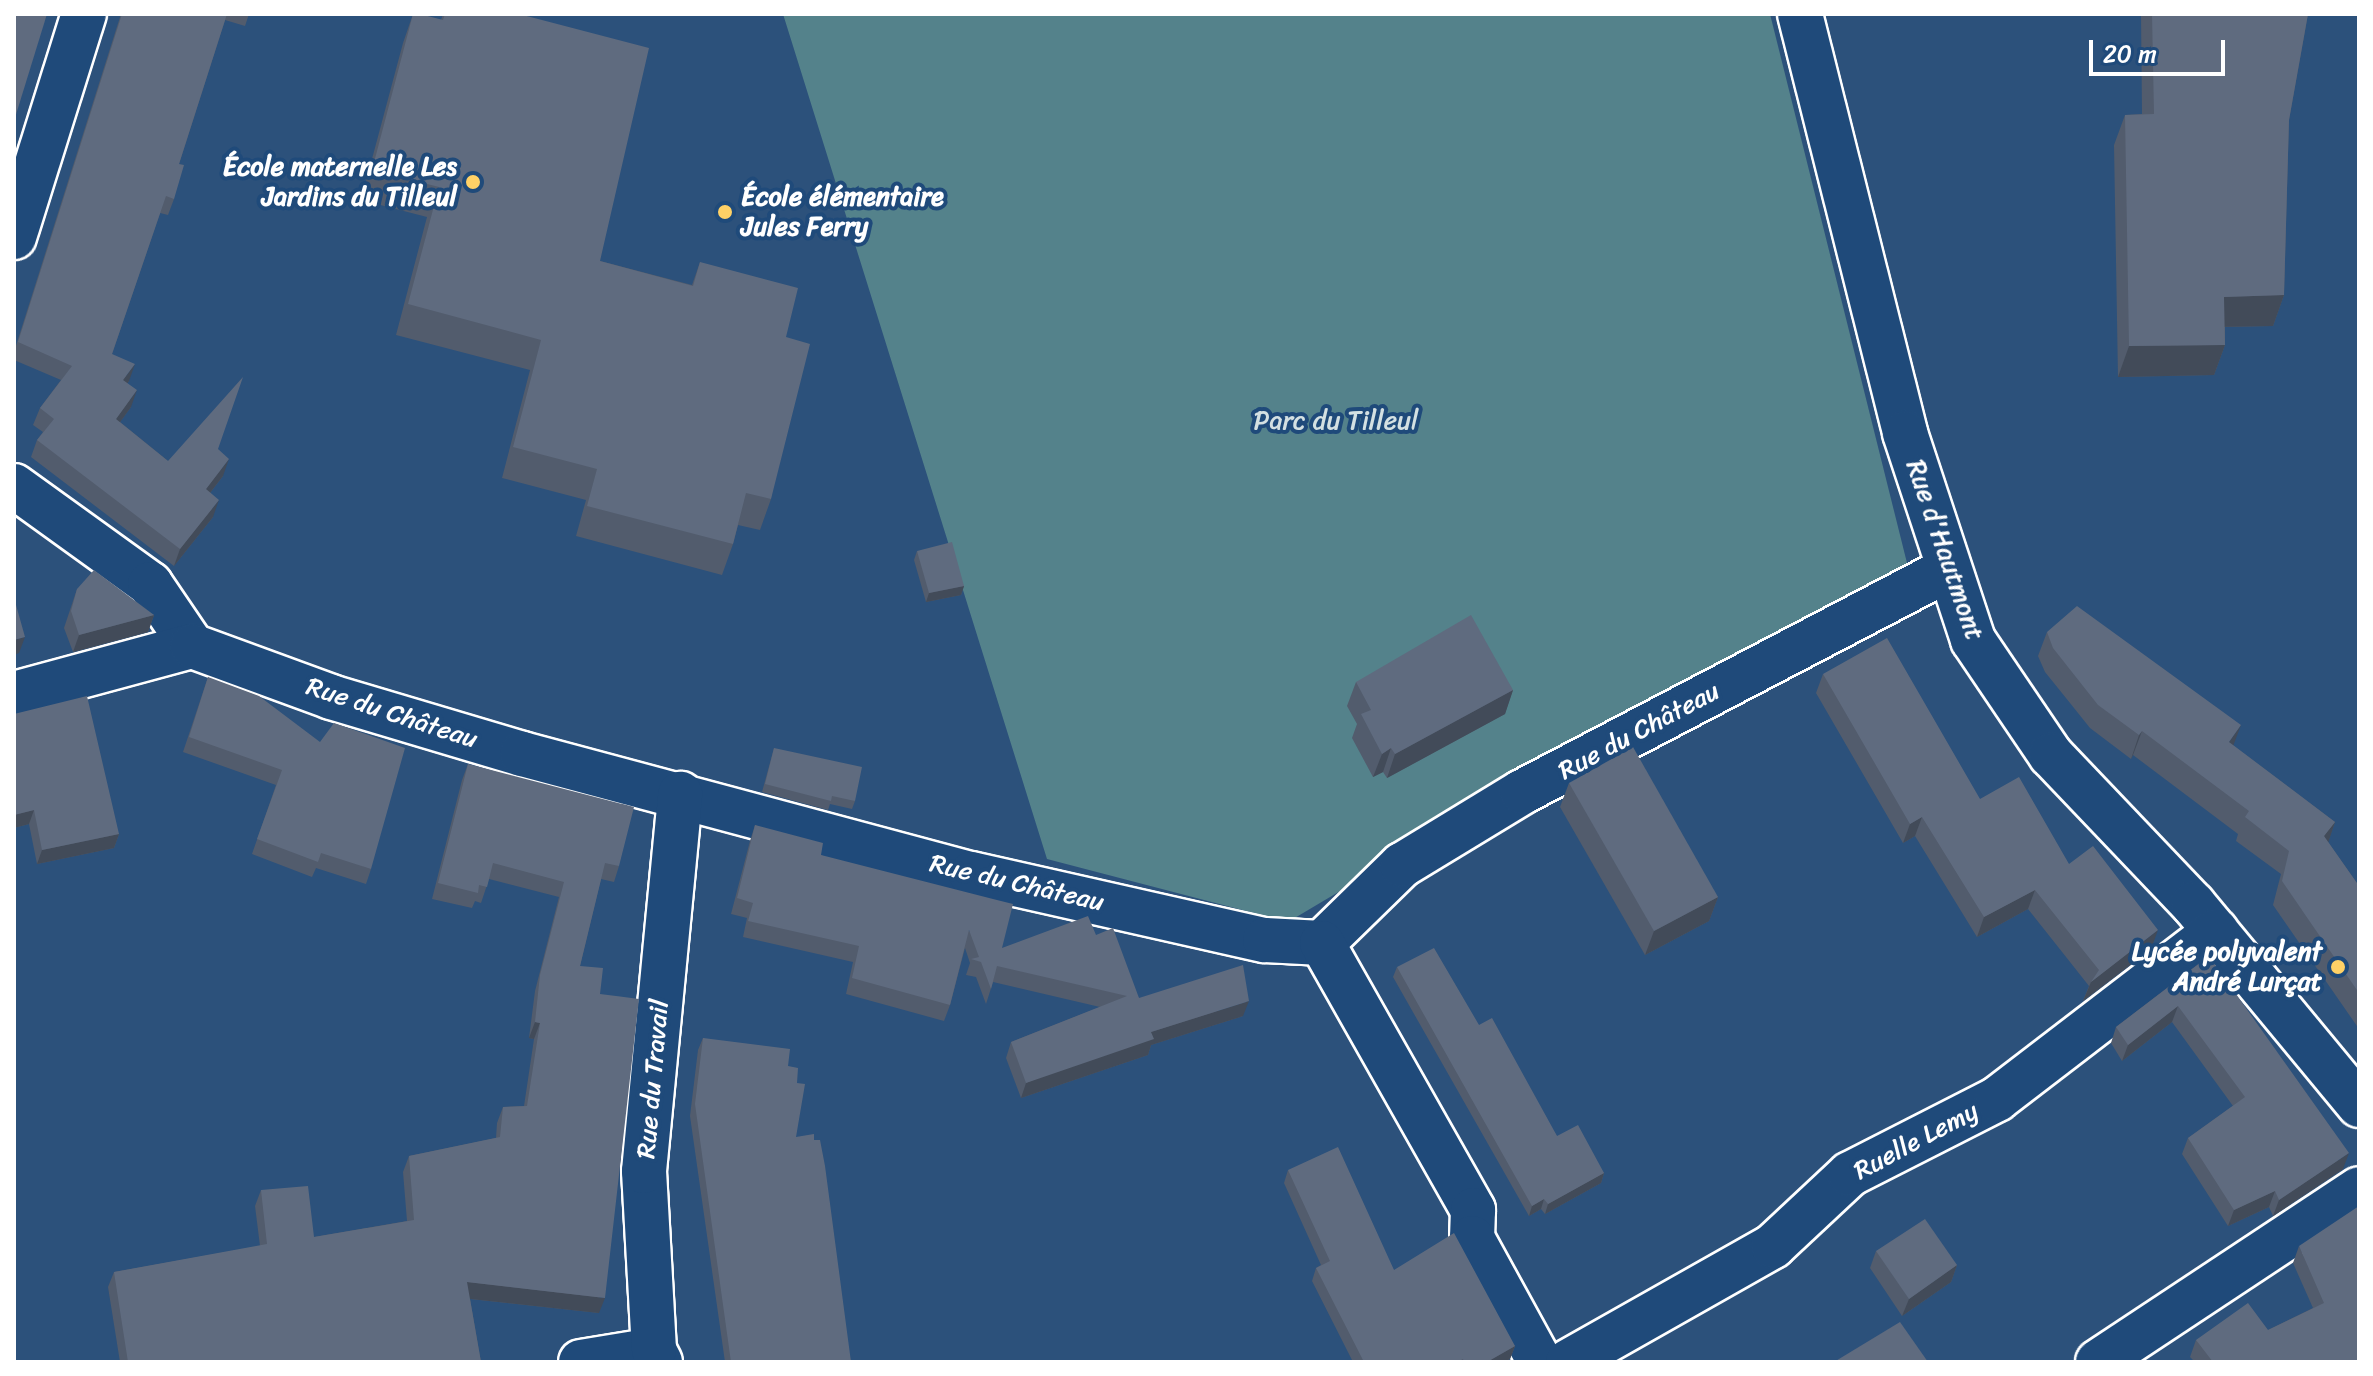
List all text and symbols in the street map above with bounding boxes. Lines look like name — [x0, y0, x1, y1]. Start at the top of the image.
scale bar — [2093, 24, 2229, 74]
text: 20 m — [2103, 33, 2157, 75]
place label: École maternelle Les Jardins du Tilleul — [222, 151, 457, 212]
marker: École maternelle Les Jardins du Tilleul — [464, 173, 482, 191]
place label: École élémentaire Jules Ferry — [741, 181, 946, 242]
marker: École élémentaire Jules Ferry — [716, 203, 734, 221]
park label: Parc du Tilleul — [1254, 405, 1418, 437]
street label: Rue d'Hautmont — [1900, 456, 1990, 644]
street label: Rue du Château — [302, 671, 482, 755]
street label: Rue du Château — [1553, 675, 1725, 787]
street label: Rue du Château — [926, 848, 1108, 918]
place label: Lycée polyvalent André Lurçat — [2132, 936, 2322, 998]
marker: Lycée polyvalent André Lurçat — [2329, 958, 2347, 976]
street label: Rue du Travail — [630, 998, 676, 1160]
street label: Ruelle Lemy — [1849, 1095, 1983, 1187]

